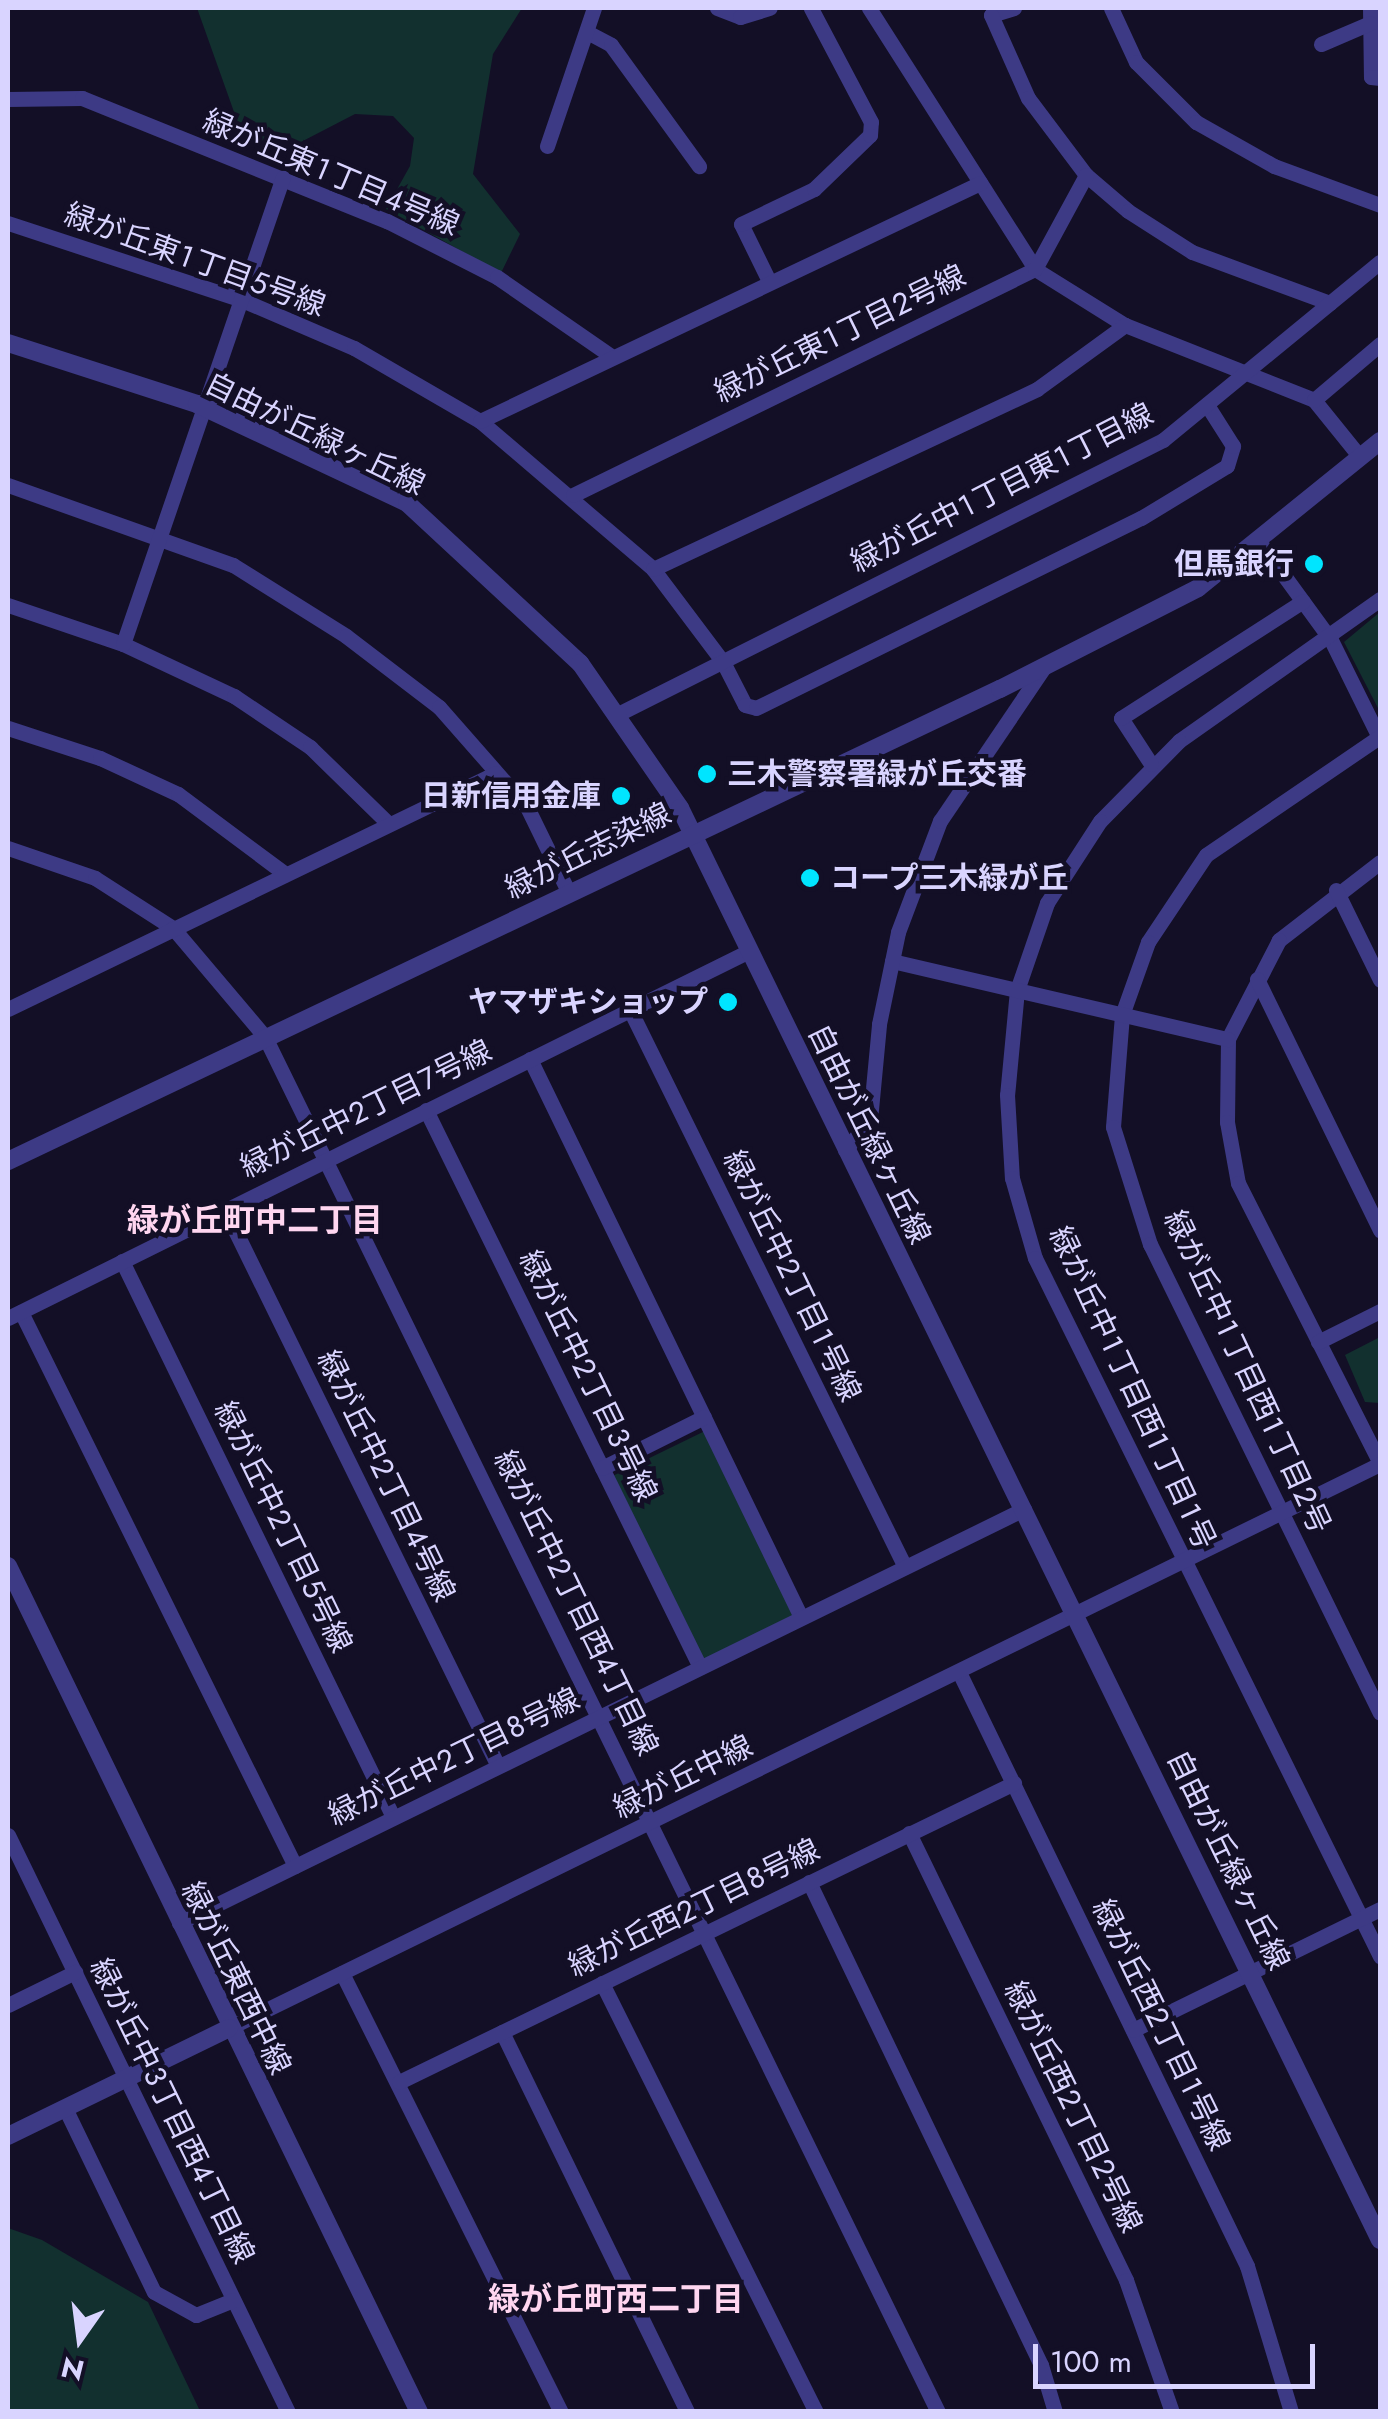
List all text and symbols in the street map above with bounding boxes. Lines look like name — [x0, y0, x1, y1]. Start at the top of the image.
street label: 緑が丘東１丁目４号線 — [197, 103, 465, 243]
street label: 緑が丘東１丁目５号線 — [60, 196, 330, 324]
street label: 緑が丘東１丁目２号線 — [709, 258, 971, 410]
street label: 自由が丘緑ヶ丘線 — [199, 365, 431, 503]
street label: 緑が丘中１丁目東１丁目線 — [845, 396, 1159, 580]
place label: 但馬銀行 — [1174, 546, 1294, 582]
marker: 但馬銀行 — [1303, 553, 1325, 575]
place label: 三木警察署緑が丘交番 — [727, 756, 1027, 792]
marker: 三木警察署緑が丘交番 — [696, 763, 718, 785]
place label: 日新信用金庫 — [421, 778, 601, 814]
marker: 日新信用金庫 — [610, 785, 632, 807]
street label: 緑が丘志染線 — [499, 795, 677, 907]
place label: コープ三木緑が丘 — [830, 860, 1070, 896]
marker: コープ三木緑が丘 — [799, 867, 821, 889]
place label: ヤマザキショップ — [468, 984, 708, 1020]
marker: ヤマザキショップ — [717, 991, 739, 1013]
street label: 自由が丘緑ヶ丘線 — [800, 1018, 938, 1250]
street label: 緑が丘中２丁目７号線 — [235, 1033, 497, 1185]
street label: 緑が丘中２丁目１号線 — [716, 1145, 868, 1407]
district label: 緑が丘町中二丁目 — [127, 1201, 383, 1239]
street label: 緑が丘中１丁目西１丁目２号 — [1156, 1205, 1338, 1539]
street label: 緑が丘中１丁目西１丁目１号 — [1041, 1221, 1223, 1555]
street label: 緑が丘中２丁目３号線 — [512, 1245, 664, 1507]
street label: 緑が丘中２丁目４号線 — [310, 1345, 462, 1607]
street label: 緑が丘中２丁目５号線 — [207, 1396, 359, 1658]
street label: 緑が丘中２丁目西４丁目線 — [486, 1445, 666, 1761]
street label: 緑が丘中２丁目８号線 — [323, 1681, 585, 1833]
street label: 緑が丘中線 — [608, 1728, 758, 1826]
street label: 自由が丘緑ヶ丘線 — [1159, 1744, 1297, 1976]
street label: 緑が丘西２丁目８号線 — [563, 1832, 825, 1984]
street label: 緑が丘東西中線 — [174, 1876, 298, 2080]
street label: 緑が丘西２丁目１号線 — [1085, 1894, 1237, 2156]
street label: 緑が丘中３丁目西４丁目線 — [82, 1953, 262, 2269]
street label: 緑が丘西２丁目２号線 — [997, 1976, 1149, 2238]
district label: 緑が丘町西二丁目 — [488, 2280, 744, 2318]
north arrow — [30, 2289, 130, 2389]
scale bar — [1038, 2324, 1320, 2386]
text: 100 m — [1050, 2340, 1132, 2383]
text: N — [57, 2346, 88, 2391]

